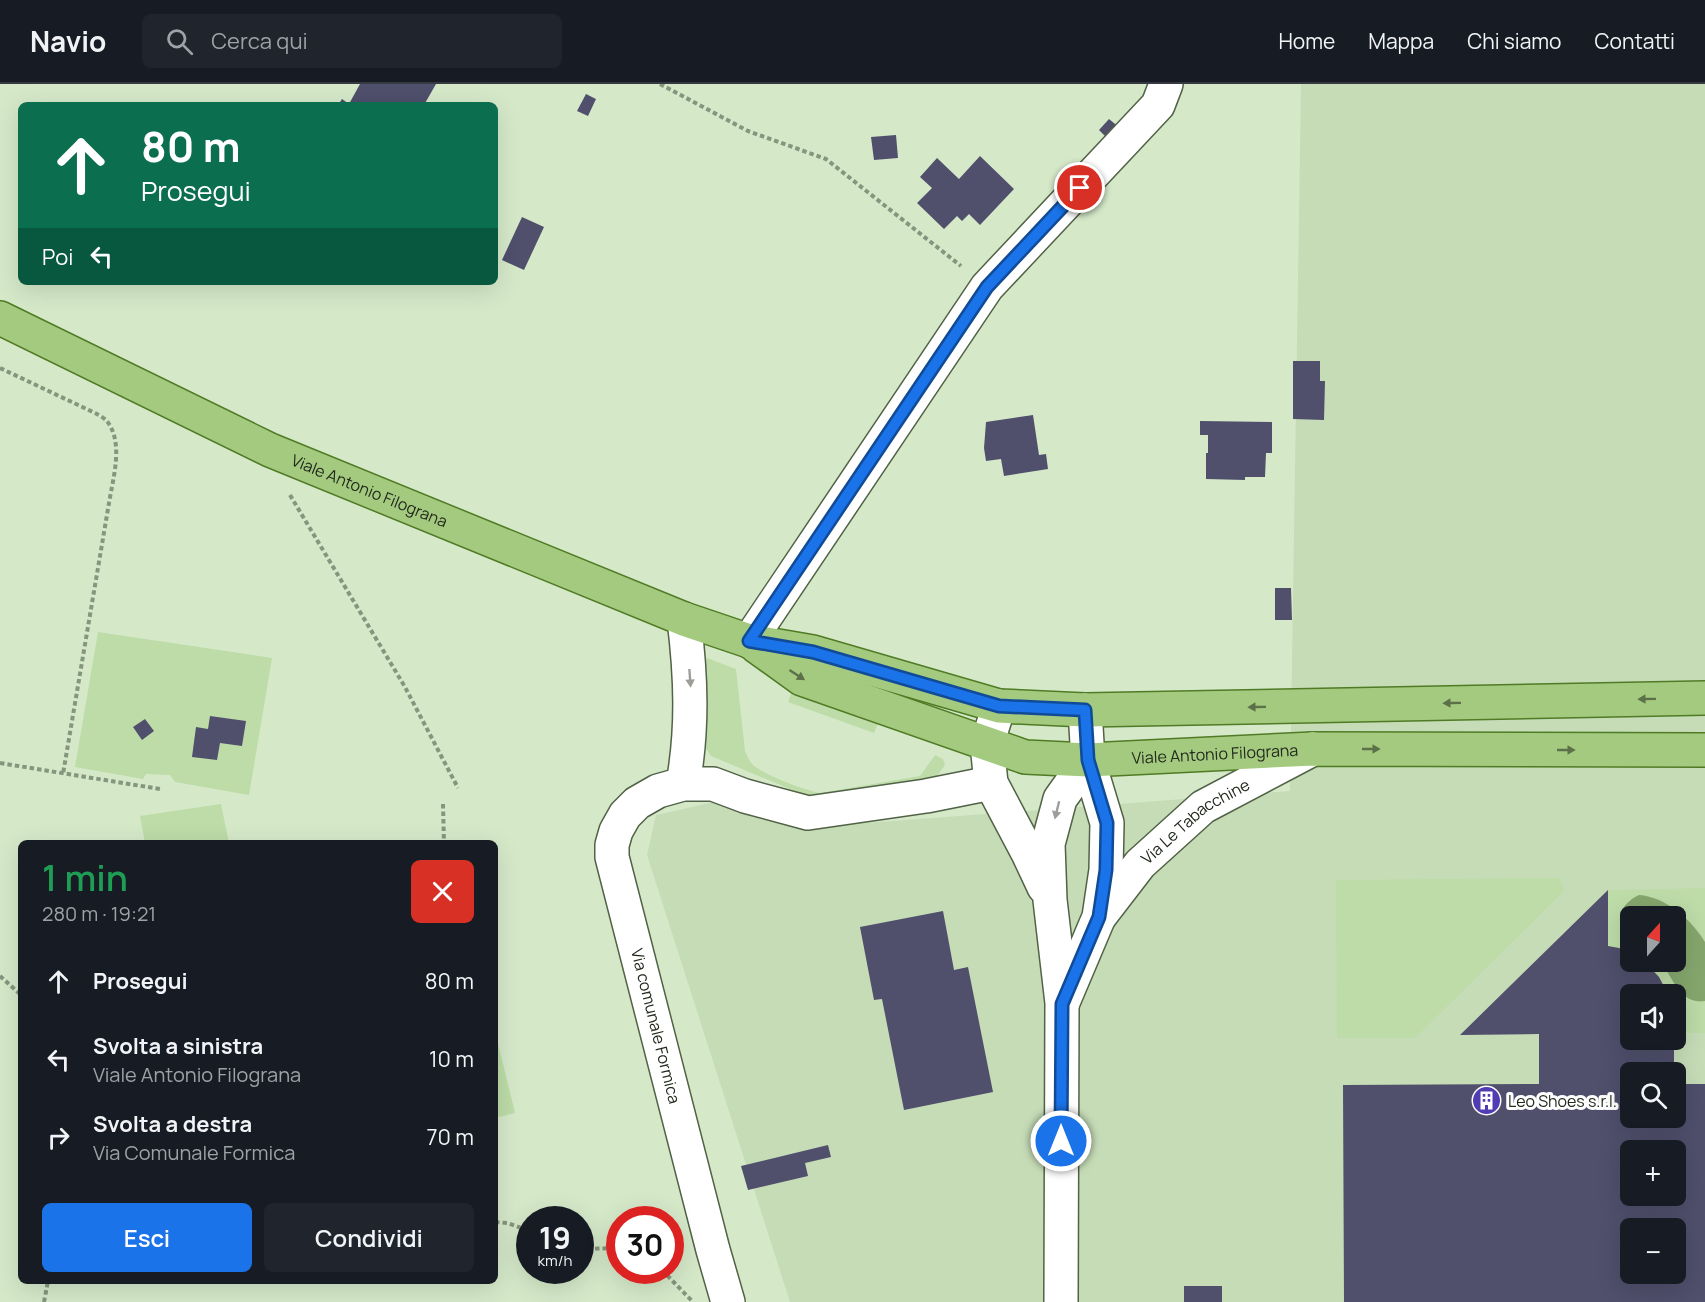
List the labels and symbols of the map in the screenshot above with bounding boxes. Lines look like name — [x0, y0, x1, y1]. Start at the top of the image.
pin — [1054, 162, 1105, 213]
street label: Viale Antonio Filograna — [288, 449, 451, 532]
one-way arrow — [685, 668, 694, 687]
one-way arrow — [789, 669, 805, 680]
one-way arrow — [1637, 695, 1656, 704]
one-way arrow — [1442, 698, 1461, 708]
one-way arrow — [1247, 702, 1266, 712]
street label: Viale Antonio Filograna — [1131, 739, 1299, 769]
one-way arrow — [1362, 744, 1381, 754]
one-way arrow — [1557, 745, 1576, 755]
street label: Via Le Tabacchine — [1136, 773, 1253, 869]
one-way arrow — [1052, 800, 1062, 819]
north arrow — [1620, 906, 1686, 972]
street label: Via comunale Formica — [626, 946, 686, 1106]
building icon: Leo Shoes s.r.l. — [1471, 1085, 1503, 1117]
place label: Leo Shoes s.r.l. — [1508, 1090, 1617, 1112]
position arrow — [1029, 1109, 1093, 1173]
speed limit sign: 30 — [606, 1206, 684, 1284]

